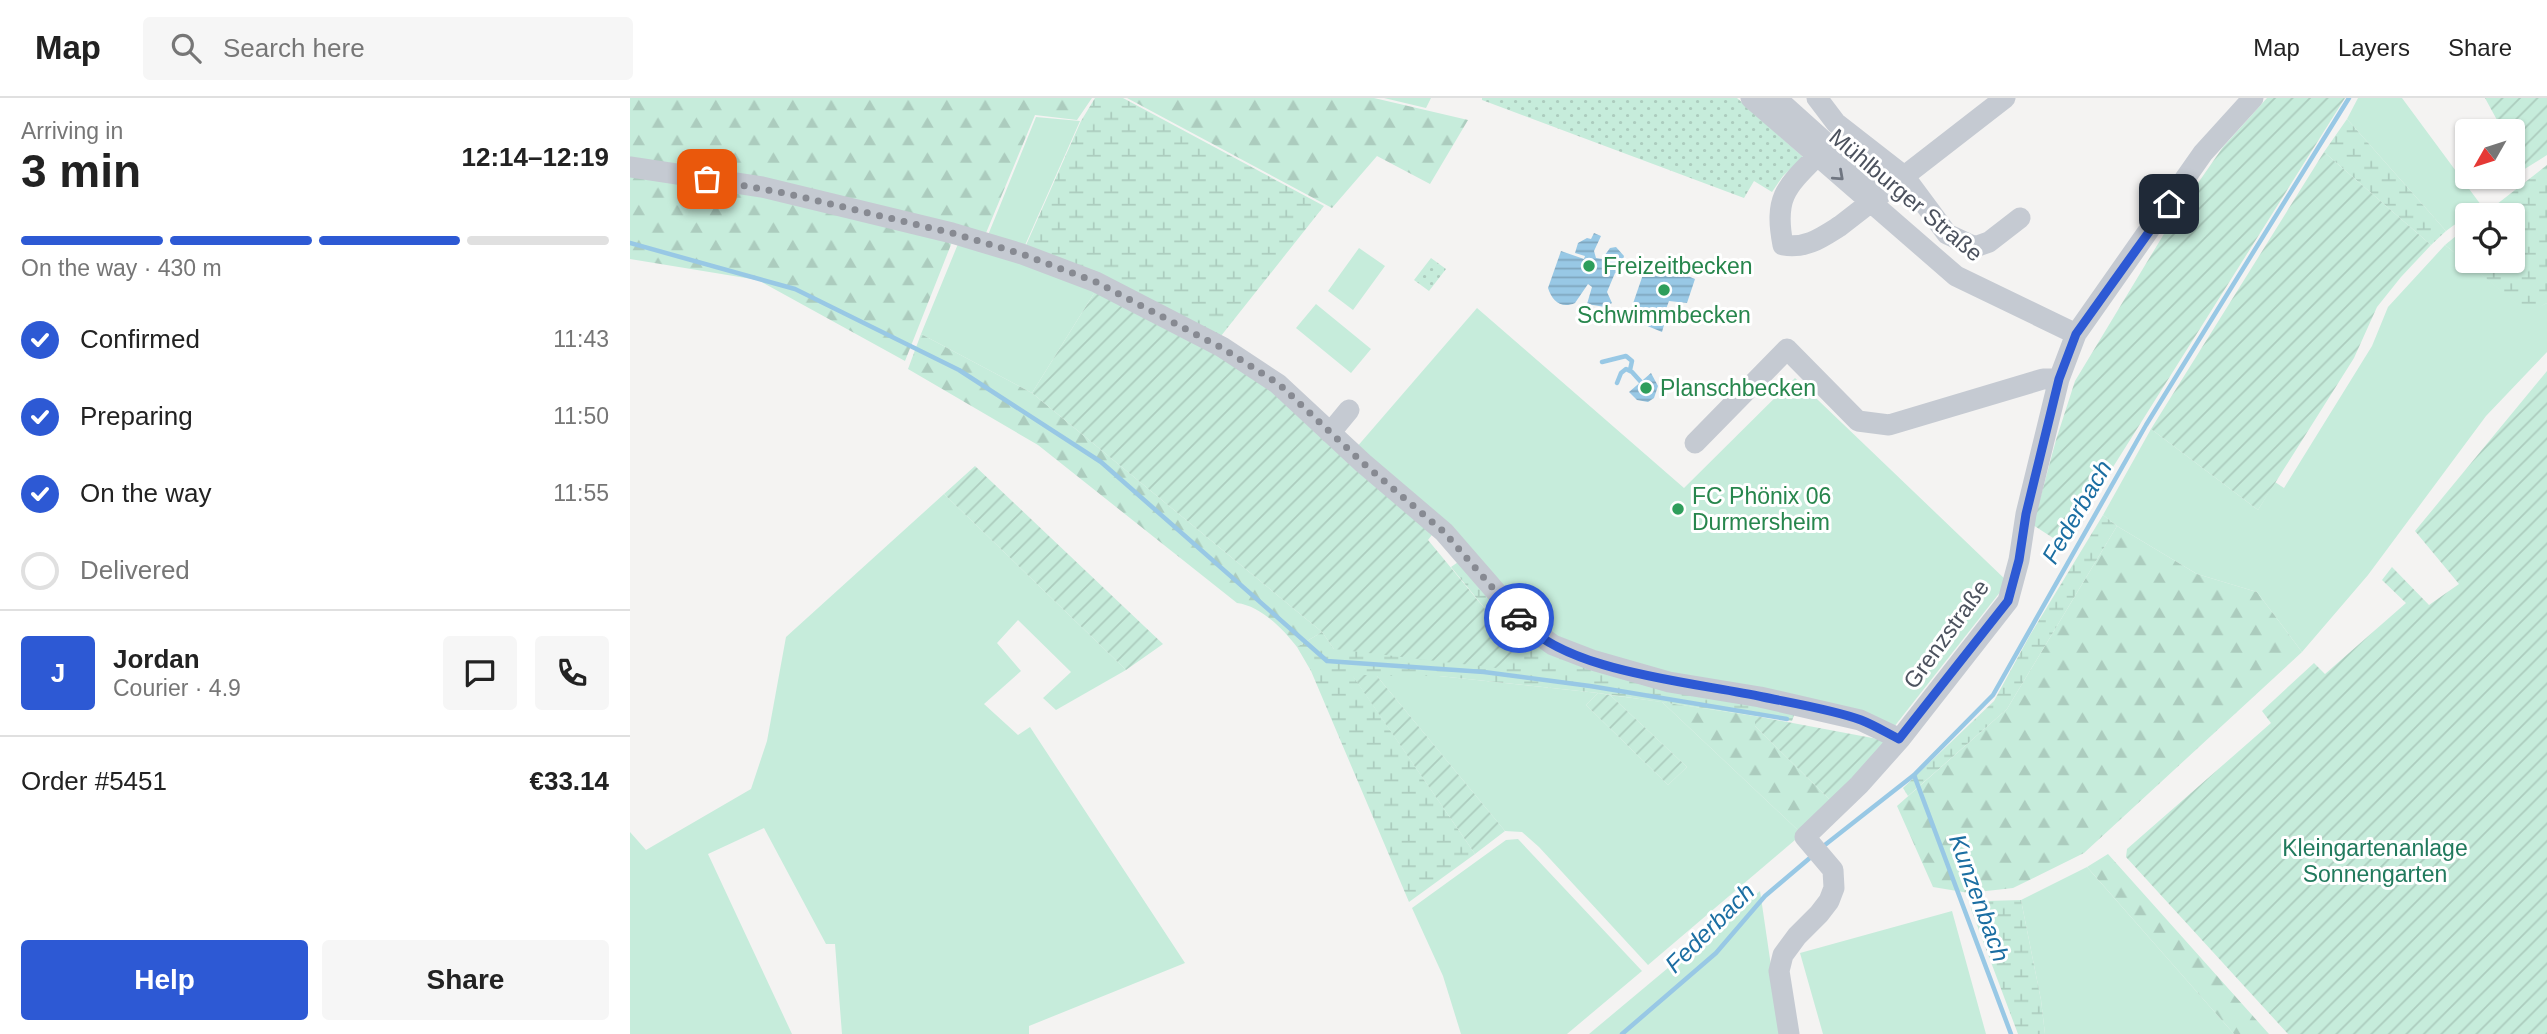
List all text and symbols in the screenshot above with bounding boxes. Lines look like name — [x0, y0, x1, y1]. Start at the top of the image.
search box — [143, 17, 633, 80]
text: Map — [35, 29, 101, 66]
icon: search — [167, 29, 205, 67]
text: Search here — [223, 33, 365, 63]
text: Map — [2253, 34, 2300, 61]
text: Layers — [2338, 34, 2410, 61]
text: Share — [2448, 34, 2512, 61]
text: Arriving in — [21, 118, 123, 144]
north arrow — [2455, 119, 2525, 189]
map controls — [2455, 119, 2525, 273]
street label: Mühlburger Straße — [1824, 123, 1988, 267]
text: 12:14–12:19 — [462, 142, 609, 172]
text: 3 min — [21, 145, 141, 197]
pin — [677, 149, 737, 209]
icon: bag — [688, 160, 726, 198]
one-way arrow — [1831, 168, 1844, 180]
pin — [2139, 174, 2199, 234]
icon: home — [2150, 185, 2188, 223]
button: locate — [2455, 203, 2525, 273]
place label: Freizeitbecken — [1603, 253, 1753, 279]
text: On the way · 430 m — [21, 255, 222, 281]
marker: Freizeitbecken — [1581, 258, 1597, 274]
marker: Schwimmbecken — [1656, 282, 1672, 298]
place label: Schwimmbecken — [1577, 302, 1751, 328]
icon: check — [21, 321, 59, 359]
text: Confirmed — [80, 324, 200, 354]
text: 11:43 — [553, 326, 609, 352]
place label: Planschbecken — [1660, 375, 1816, 401]
marker: Planschbecken — [1638, 380, 1654, 396]
icon: check — [21, 398, 59, 436]
text: Preparing — [80, 401, 193, 431]
text: 11:50 — [553, 403, 609, 429]
water label: Federbach — [2036, 455, 2117, 568]
icon: check — [21, 475, 59, 513]
text: On the way — [80, 478, 212, 508]
text: 11:55 — [553, 480, 609, 506]
place label: FC Phönix 06 Durmersheim — [1692, 483, 1831, 535]
marker: FC Phönix 06 Durmersheim — [1670, 501, 1686, 517]
text: Delivered — [80, 555, 190, 585]
street label: Grenzstraße — [1898, 575, 1994, 693]
courier — [1484, 583, 1554, 653]
icon: car — [1500, 599, 1538, 637]
button: chat — [443, 636, 517, 710]
button: phone — [535, 636, 609, 710]
text: Jordan — [113, 644, 200, 674]
text: J — [51, 658, 65, 688]
text: Courier · 4.9 — [113, 675, 241, 701]
text: Order #5451 — [21, 766, 167, 796]
text: €33.14 — [529, 766, 609, 796]
water label: Kunzenbach — [1944, 831, 2015, 965]
park label: Kleingartenanlage Sonnengarten — [2282, 835, 2468, 887]
water label: Federbach — [1660, 878, 1760, 978]
button: Help — [21, 940, 308, 1020]
button: Share — [322, 940, 609, 1020]

